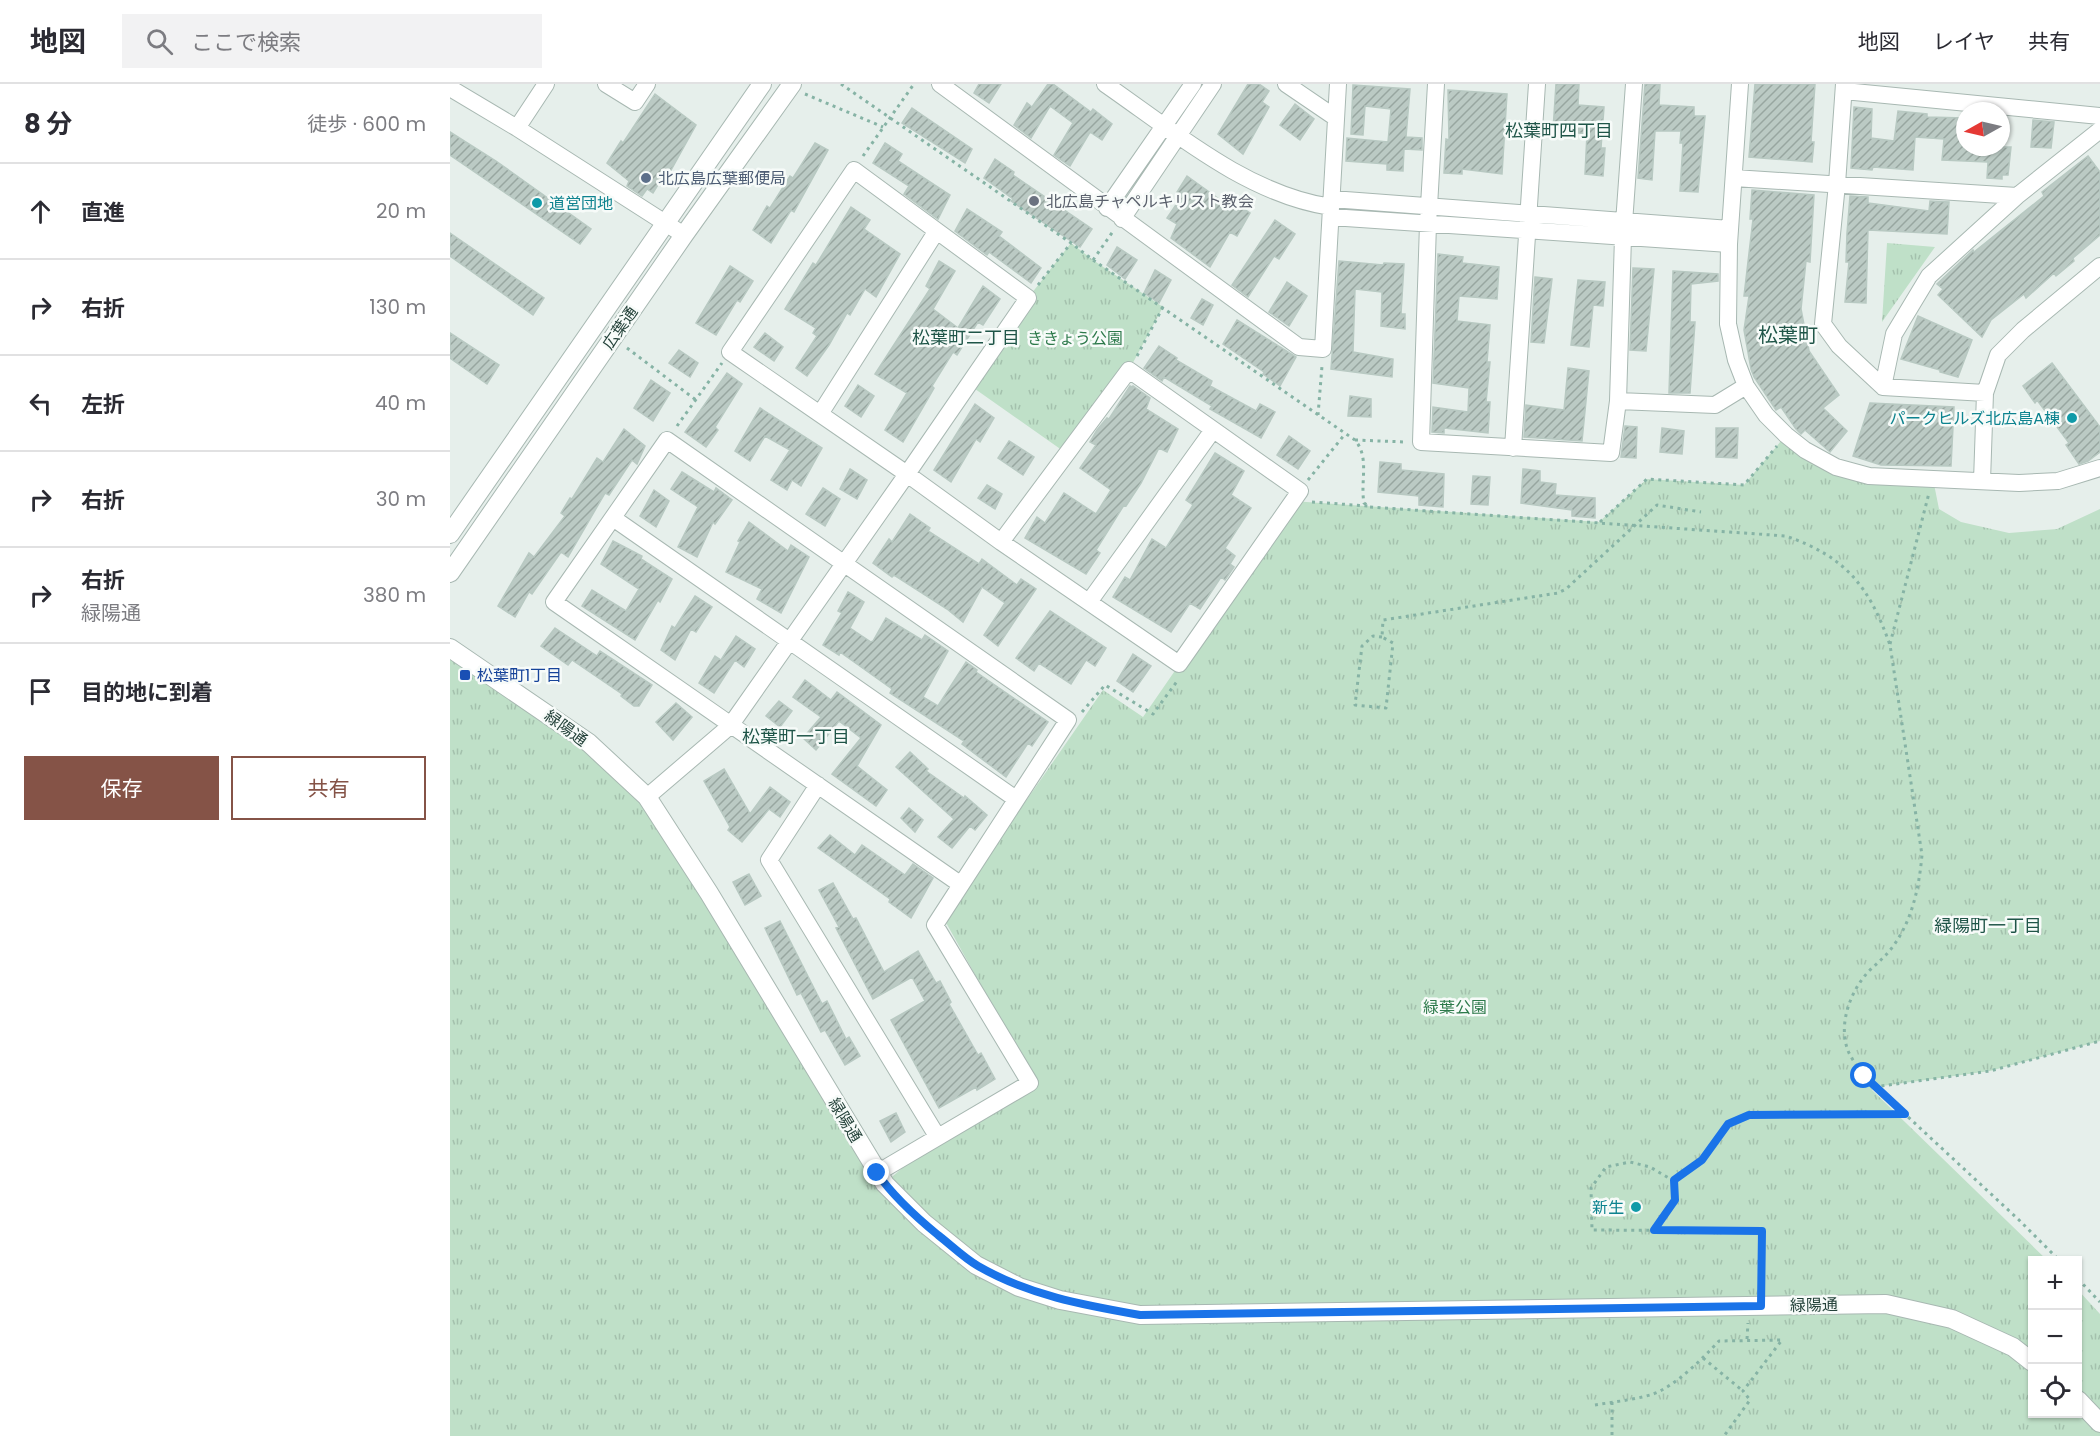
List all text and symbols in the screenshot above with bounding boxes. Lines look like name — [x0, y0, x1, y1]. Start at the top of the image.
search box — [122, 14, 542, 68]
text: 地図 — [30, 22, 86, 61]
icon: search — [143, 25, 176, 58]
text: ここで検索 — [191, 27, 301, 58]
text: 地図 — [1858, 27, 1900, 56]
text: レイヤ — [1933, 27, 1995, 56]
text: 共有 — [2028, 27, 2070, 56]
north arrow — [1956, 102, 2010, 156]
text: 8 分 — [24, 106, 72, 142]
text: 徒歩 · 600 m — [307, 110, 426, 138]
district label: 松葉町四丁目 — [1505, 118, 1613, 143]
place label: 北広島広葉郵便局 — [658, 167, 786, 190]
marker: 北広島広葉郵便局 — [639, 171, 653, 185]
place label: 北広島チャペルキリスト教会 — [1046, 190, 1254, 213]
place label: 道営団地 — [549, 192, 613, 215]
marker: 北広島チャペルキリスト教会 — [1027, 194, 1041, 208]
icon: ahead — [24, 195, 57, 228]
marker: 道営団地 — [530, 196, 544, 210]
text: 直進 — [81, 197, 125, 228]
text: 20 m — [376, 197, 426, 225]
icon: right — [24, 291, 57, 324]
text: 右折 — [81, 293, 125, 324]
text: 130 m — [369, 293, 426, 321]
street label: 広葉通 — [597, 302, 643, 354]
district label: 松葉町 — [1758, 321, 1818, 349]
district label: 松葉町二丁目 — [912, 325, 1020, 350]
park label: ききょう公園 — [1027, 327, 1123, 350]
icon: left — [24, 387, 57, 420]
text: 左折 — [81, 389, 125, 420]
text: 40 m — [375, 389, 426, 417]
place label: パークヒルズ北広島A棟 — [1889, 407, 2060, 430]
marker: パークヒルズ北広島A棟 — [2065, 411, 2079, 425]
icon: right — [24, 483, 57, 516]
text: 右折 — [81, 485, 125, 516]
text: 30 m — [376, 485, 426, 513]
text: 右折 — [81, 565, 125, 596]
icon: right — [24, 579, 57, 612]
text: 380 m — [363, 581, 426, 609]
text: 緑陽通 — [81, 599, 141, 627]
place label: 松葉町1丁目 — [477, 664, 562, 687]
marker: 松葉町1丁目 — [458, 668, 472, 682]
icon: arrive — [24, 675, 57, 708]
text: 目的地に到着 — [81, 677, 213, 708]
street label: 緑陽通 — [540, 705, 592, 751]
district label: 松葉町一丁目 — [742, 724, 850, 749]
button: 保存 — [24, 756, 219, 820]
button: 共有 — [231, 756, 426, 820]
district label: 緑陽町一丁目 — [1934, 913, 2042, 938]
park label: 緑葉公園 — [1423, 996, 1487, 1019]
route start — [1850, 1062, 1876, 1088]
street label: 緑陽通 — [823, 1093, 867, 1147]
route end — [863, 1159, 889, 1185]
place label: 新生 — [1592, 1196, 1624, 1219]
marker: 新生 — [1629, 1200, 1643, 1214]
map controls — [2028, 1256, 2082, 1418]
button: + — [2028, 1256, 2082, 1310]
street label: 緑陽通 — [1790, 1293, 1838, 1317]
button: − — [2028, 1310, 2082, 1364]
button: locate — [2028, 1364, 2082, 1418]

